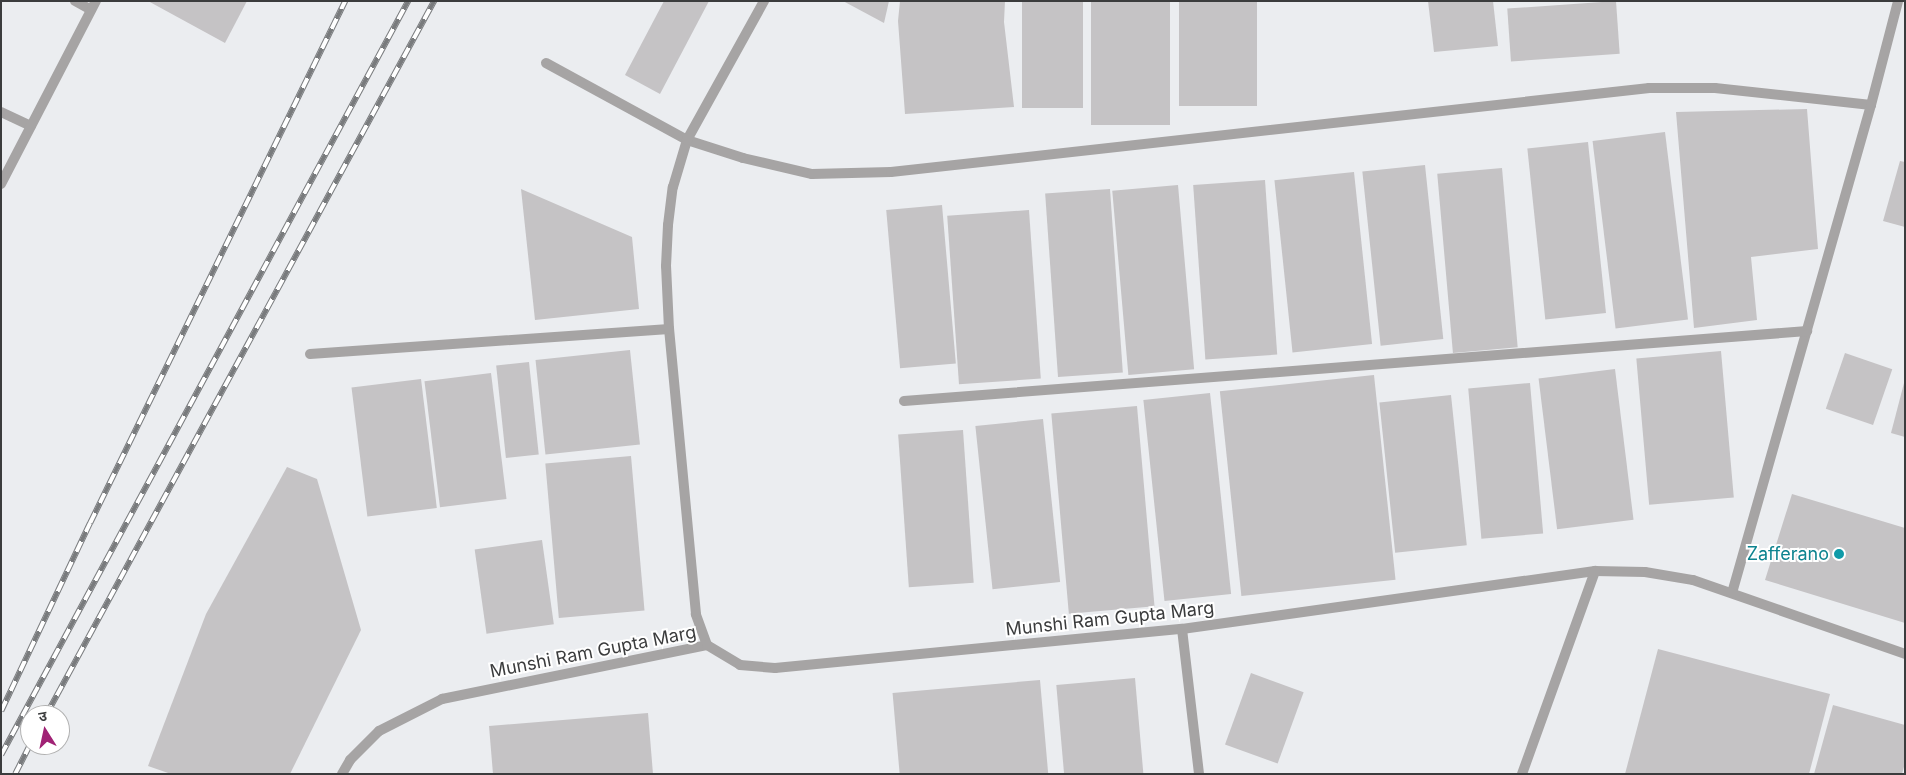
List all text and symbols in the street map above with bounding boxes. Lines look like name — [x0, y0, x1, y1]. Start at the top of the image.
place label: Zafferano — [1747, 543, 1829, 565]
marker: Zafferano — [1833, 548, 1845, 560]
street label: Munshi Ram Gupta Marg — [1005, 597, 1215, 641]
street label: Munshi Ram Gupta Marg — [488, 621, 698, 683]
north arrow — [20, 705, 70, 755]
text: उ — [37, 707, 48, 725]

